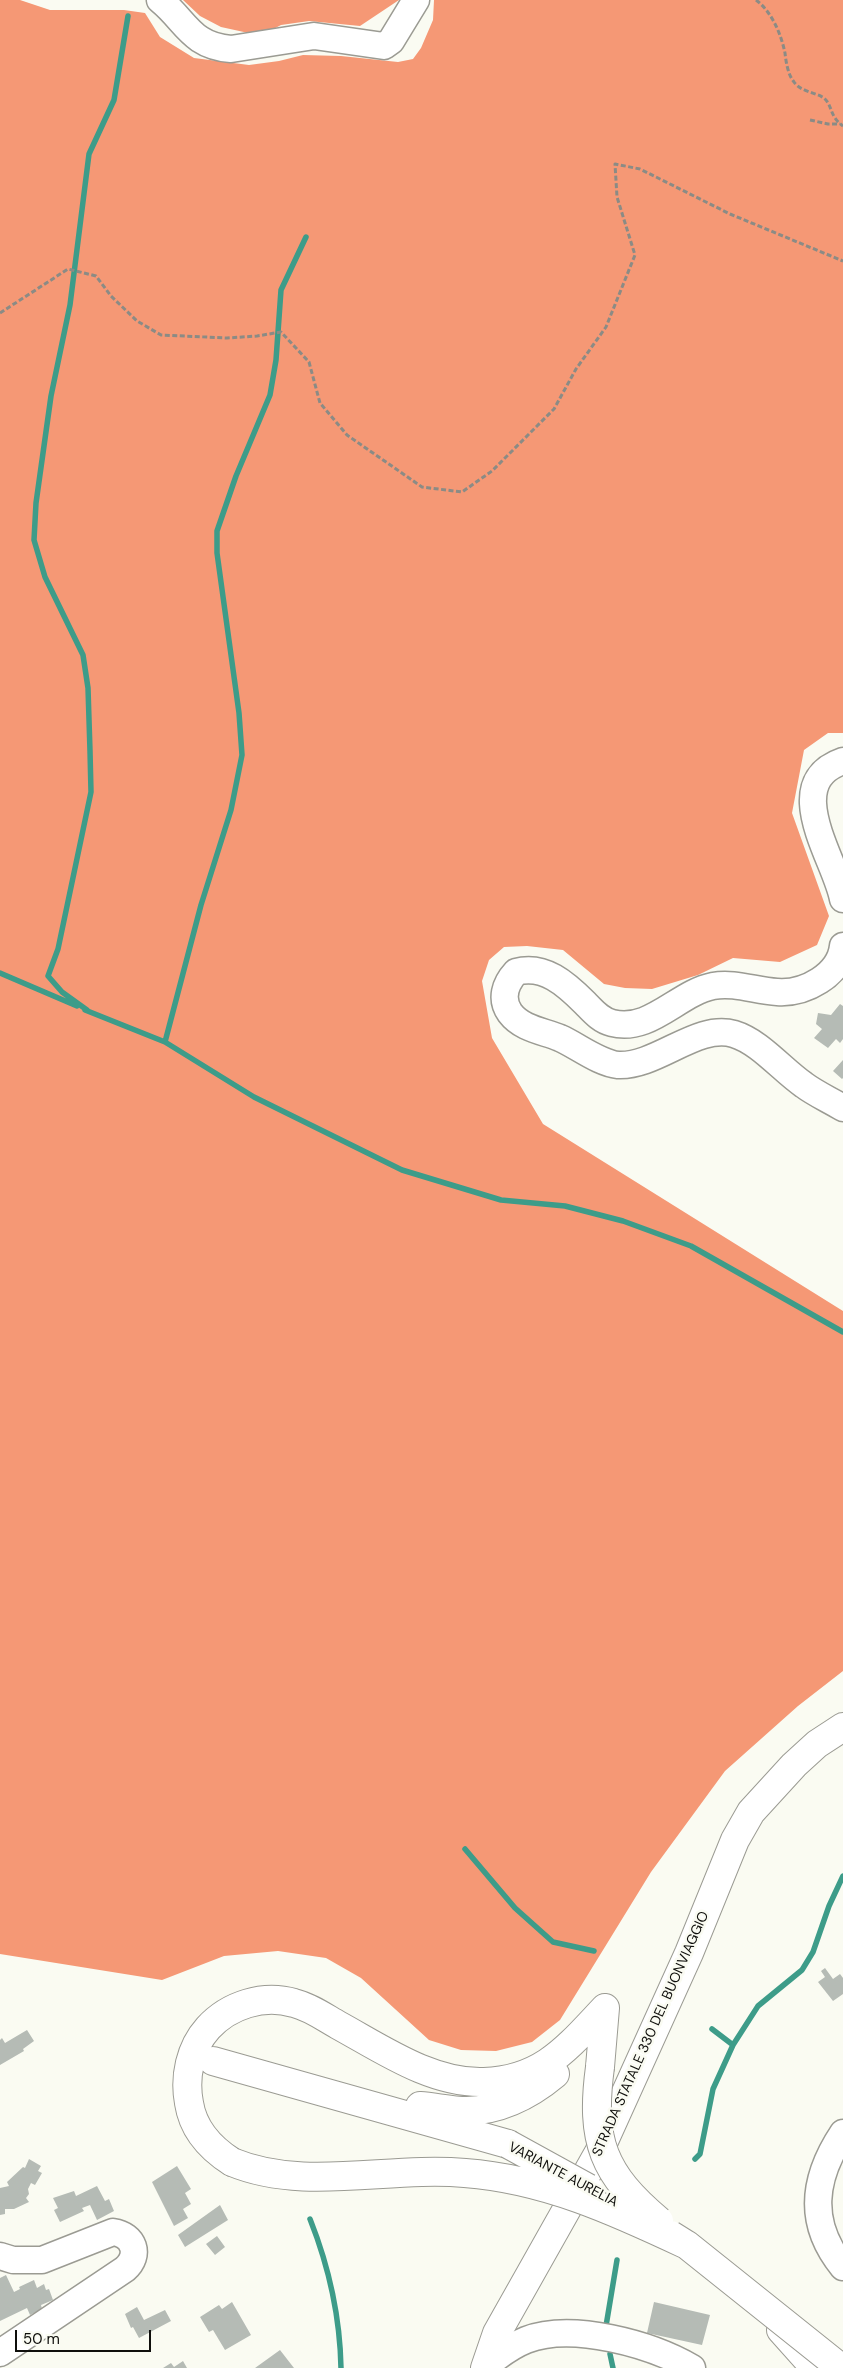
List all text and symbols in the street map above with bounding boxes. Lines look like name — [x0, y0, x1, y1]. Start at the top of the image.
street label: STRADA STATALE 330 DEL BUONVIAGGIO — [589, 1909, 713, 2159]
street label: VARIANTE AURELIA — [505, 2139, 621, 2211]
scale bar — [18, 2320, 154, 2352]
text: 50 m — [23, 2329, 60, 2349]

